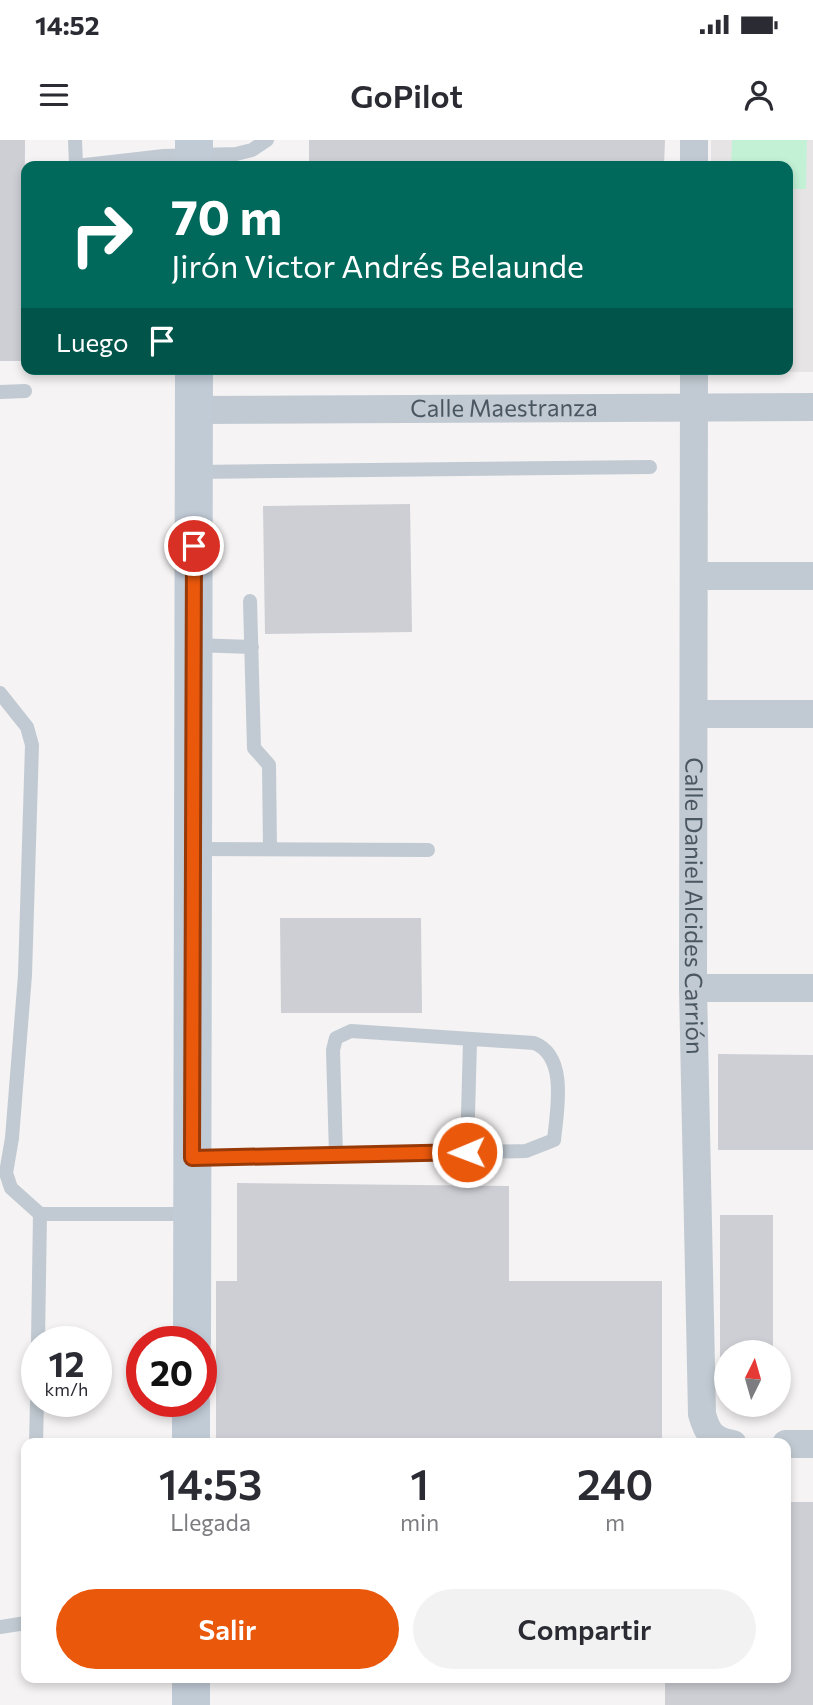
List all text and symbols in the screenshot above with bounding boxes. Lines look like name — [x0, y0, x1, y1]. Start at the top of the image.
text: 14:52 — [35, 9, 100, 40]
text: GoPilot — [350, 75, 463, 115]
icon: menu — [35, 76, 73, 114]
icon: person — [740, 76, 778, 114]
text: 70 m — [171, 185, 282, 245]
icon: right — [56, 189, 147, 280]
text: Jirón Victor Andrés Belaunde — [171, 245, 584, 285]
icon: arrive — [143, 322, 181, 360]
text: Luego — [56, 326, 129, 357]
street label: Calle Maestranza — [410, 392, 598, 422]
pin — [164, 516, 224, 576]
icon: arrive — [175, 527, 213, 565]
street label: Calle Daniel Alcides Carrión — [680, 757, 710, 1055]
position arrow — [430, 1115, 504, 1189]
speed limit sign: 20 — [126, 1326, 217, 1417]
north arrow — [714, 1340, 791, 1418]
map controls — [714, 1340, 791, 1417]
text: 12 — [49, 1341, 84, 1384]
text: km/h — [45, 1378, 88, 1400]
text: 14:53 — [159, 1457, 262, 1509]
text: 1 — [410, 1457, 429, 1509]
text: 240 — [577, 1457, 653, 1509]
text: Llegada — [170, 1508, 251, 1536]
text: min — [400, 1508, 439, 1536]
text: m — [605, 1508, 625, 1536]
button: Salir — [56, 1589, 399, 1669]
button: Compartir — [413, 1589, 756, 1669]

